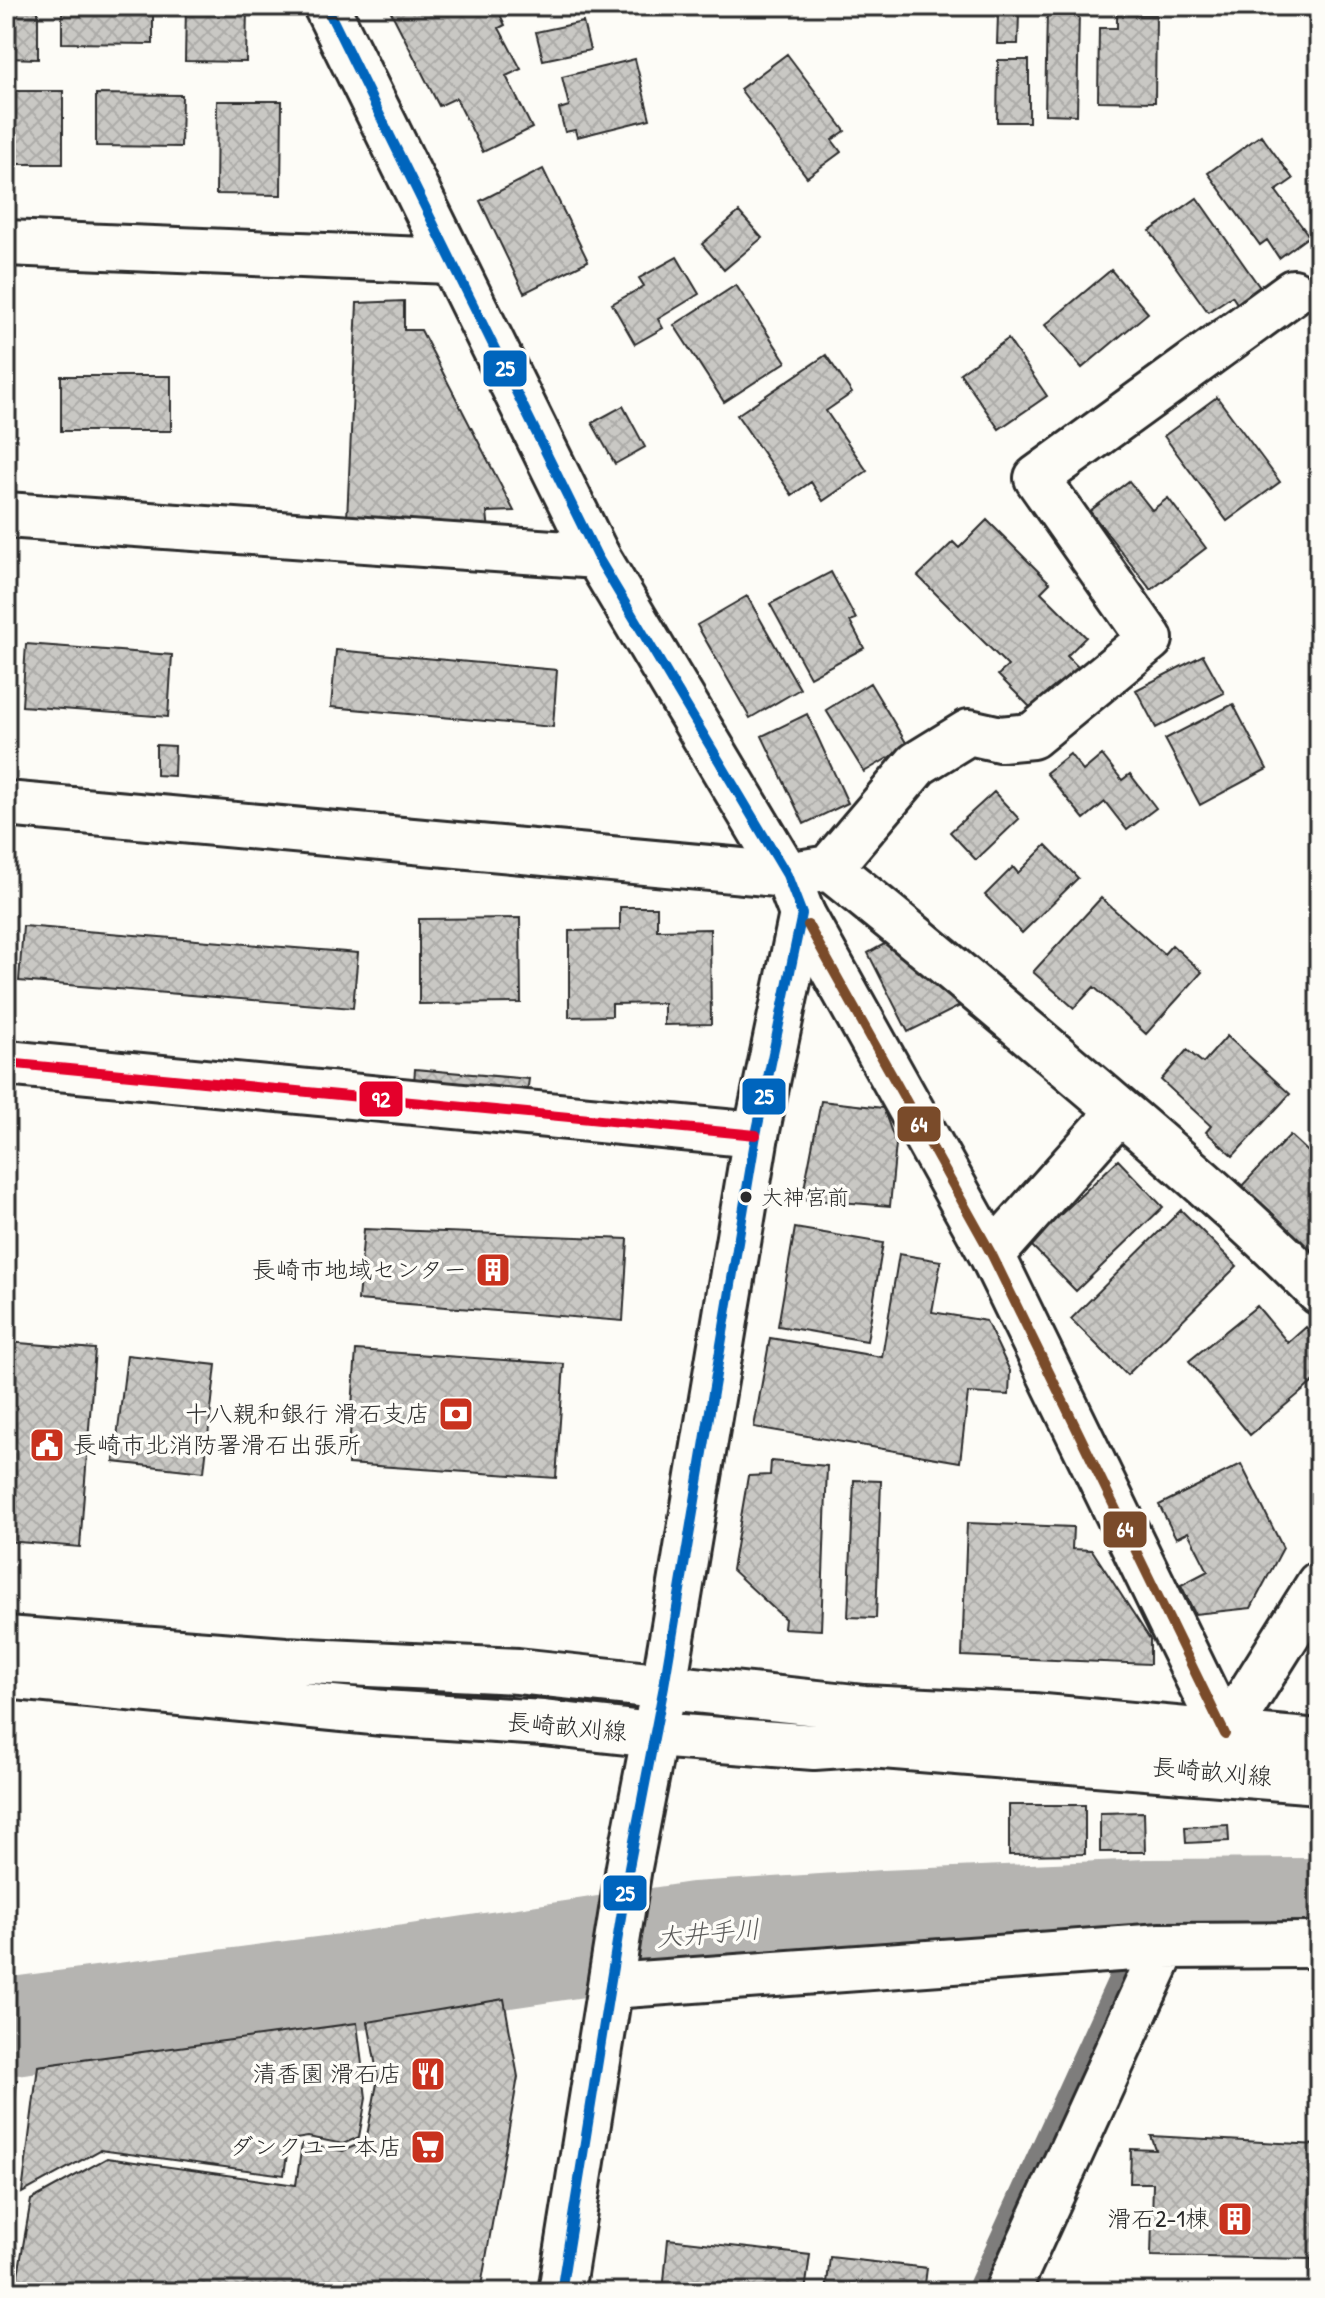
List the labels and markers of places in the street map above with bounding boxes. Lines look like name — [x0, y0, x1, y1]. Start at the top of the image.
place label: 大神宮前 — [761, 1182, 849, 1212]
marker: 大神宮前 — [738, 1189, 754, 1205]
building icon: 長崎市地域センター — [474, 1251, 512, 1289]
place label: 長崎市地域センター — [252, 1253, 467, 1285]
bank icon: 十八親和銀行 滑石支店 — [437, 1395, 475, 1433]
place label: 十八親和銀行 滑石支店 — [184, 1397, 430, 1429]
public building icon: 長崎市北消防署滑石出張所 — [28, 1426, 66, 1464]
place label: 長崎市北消防署滑石出張所 — [73, 1428, 361, 1460]
restaurant icon: 清香園 滑石店 — [409, 2055, 447, 2093]
place label: 清香園 滑石店 — [252, 2057, 402, 2089]
supermarket icon: ダンクユー 本店 — [409, 2128, 447, 2166]
place label: ダンクユー 本店 — [229, 2130, 402, 2162]
building icon: 滑石2-1棟 — [1216, 2200, 1254, 2238]
place label: 滑石2-1棟 — [1107, 2202, 1209, 2234]

